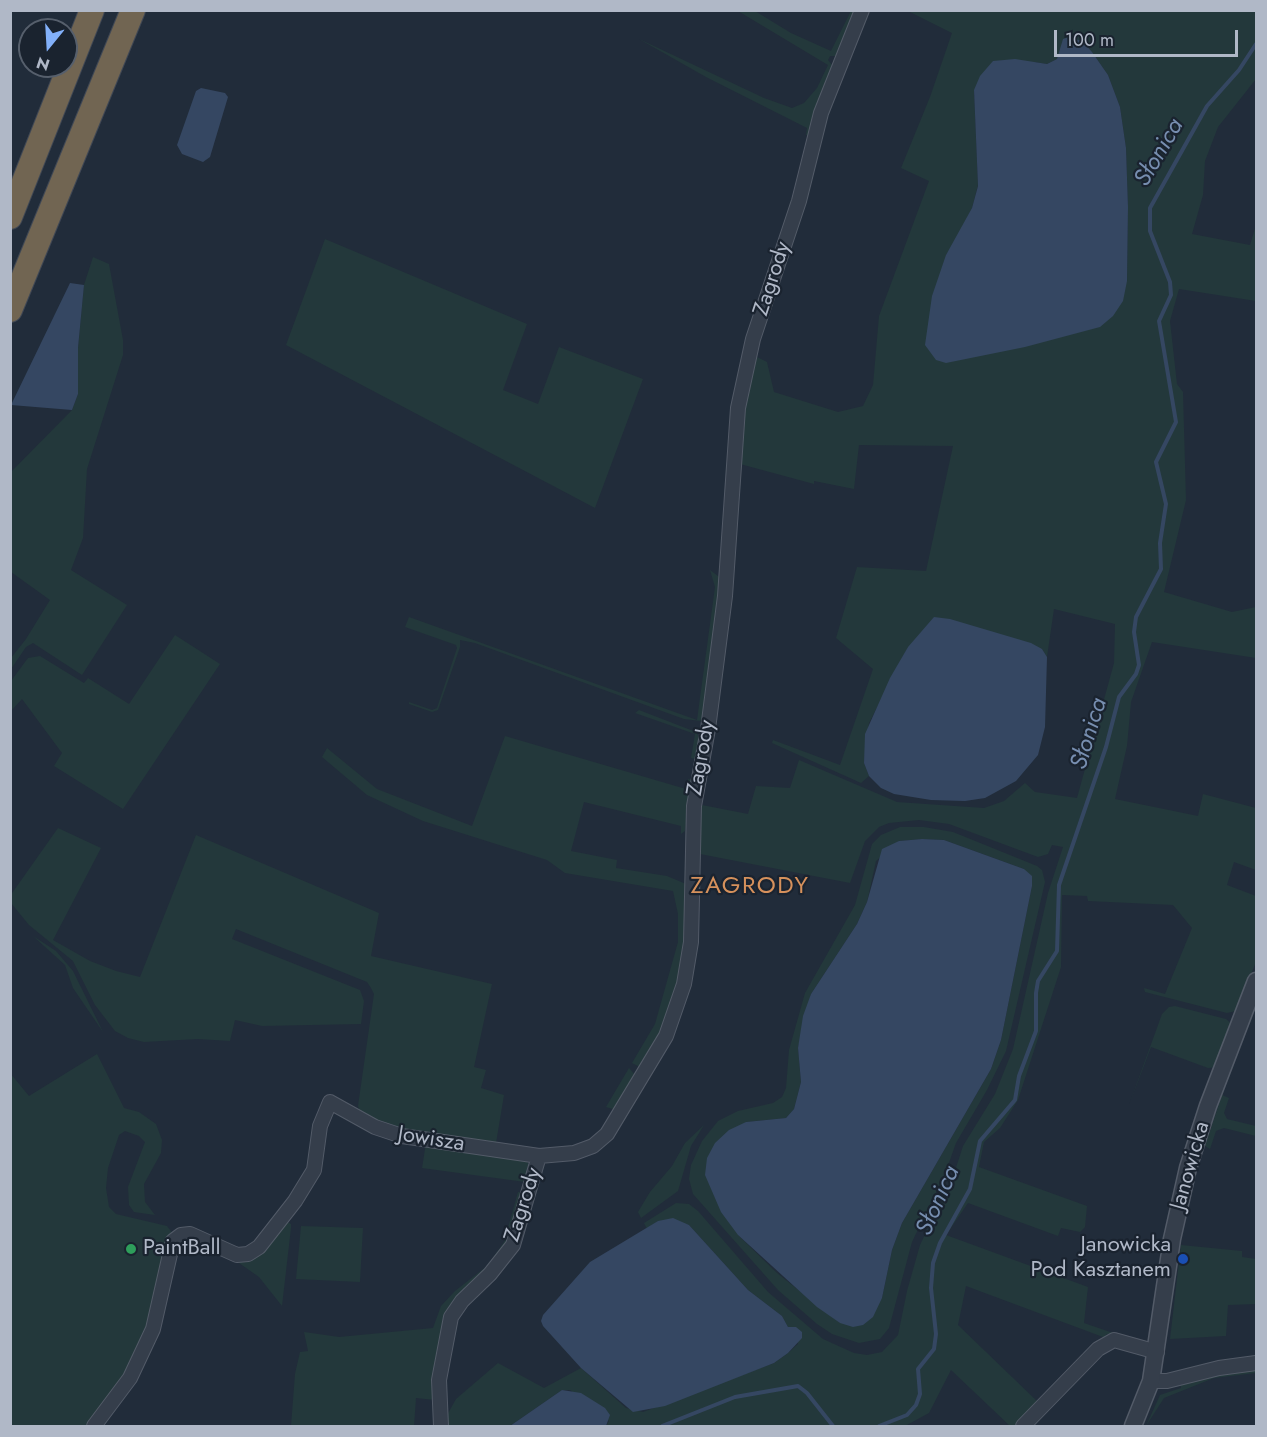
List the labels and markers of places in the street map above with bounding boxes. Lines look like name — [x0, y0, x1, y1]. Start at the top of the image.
place label: Janowicka Pod Kasztanem — [1031, 1233, 1171, 1284]
place label: PaintBall — [143, 1236, 221, 1262]
marker: PaintBall — [124, 1242, 138, 1256]
marker: Janowicka Pod Kasztanem — [1176, 1252, 1190, 1266]

